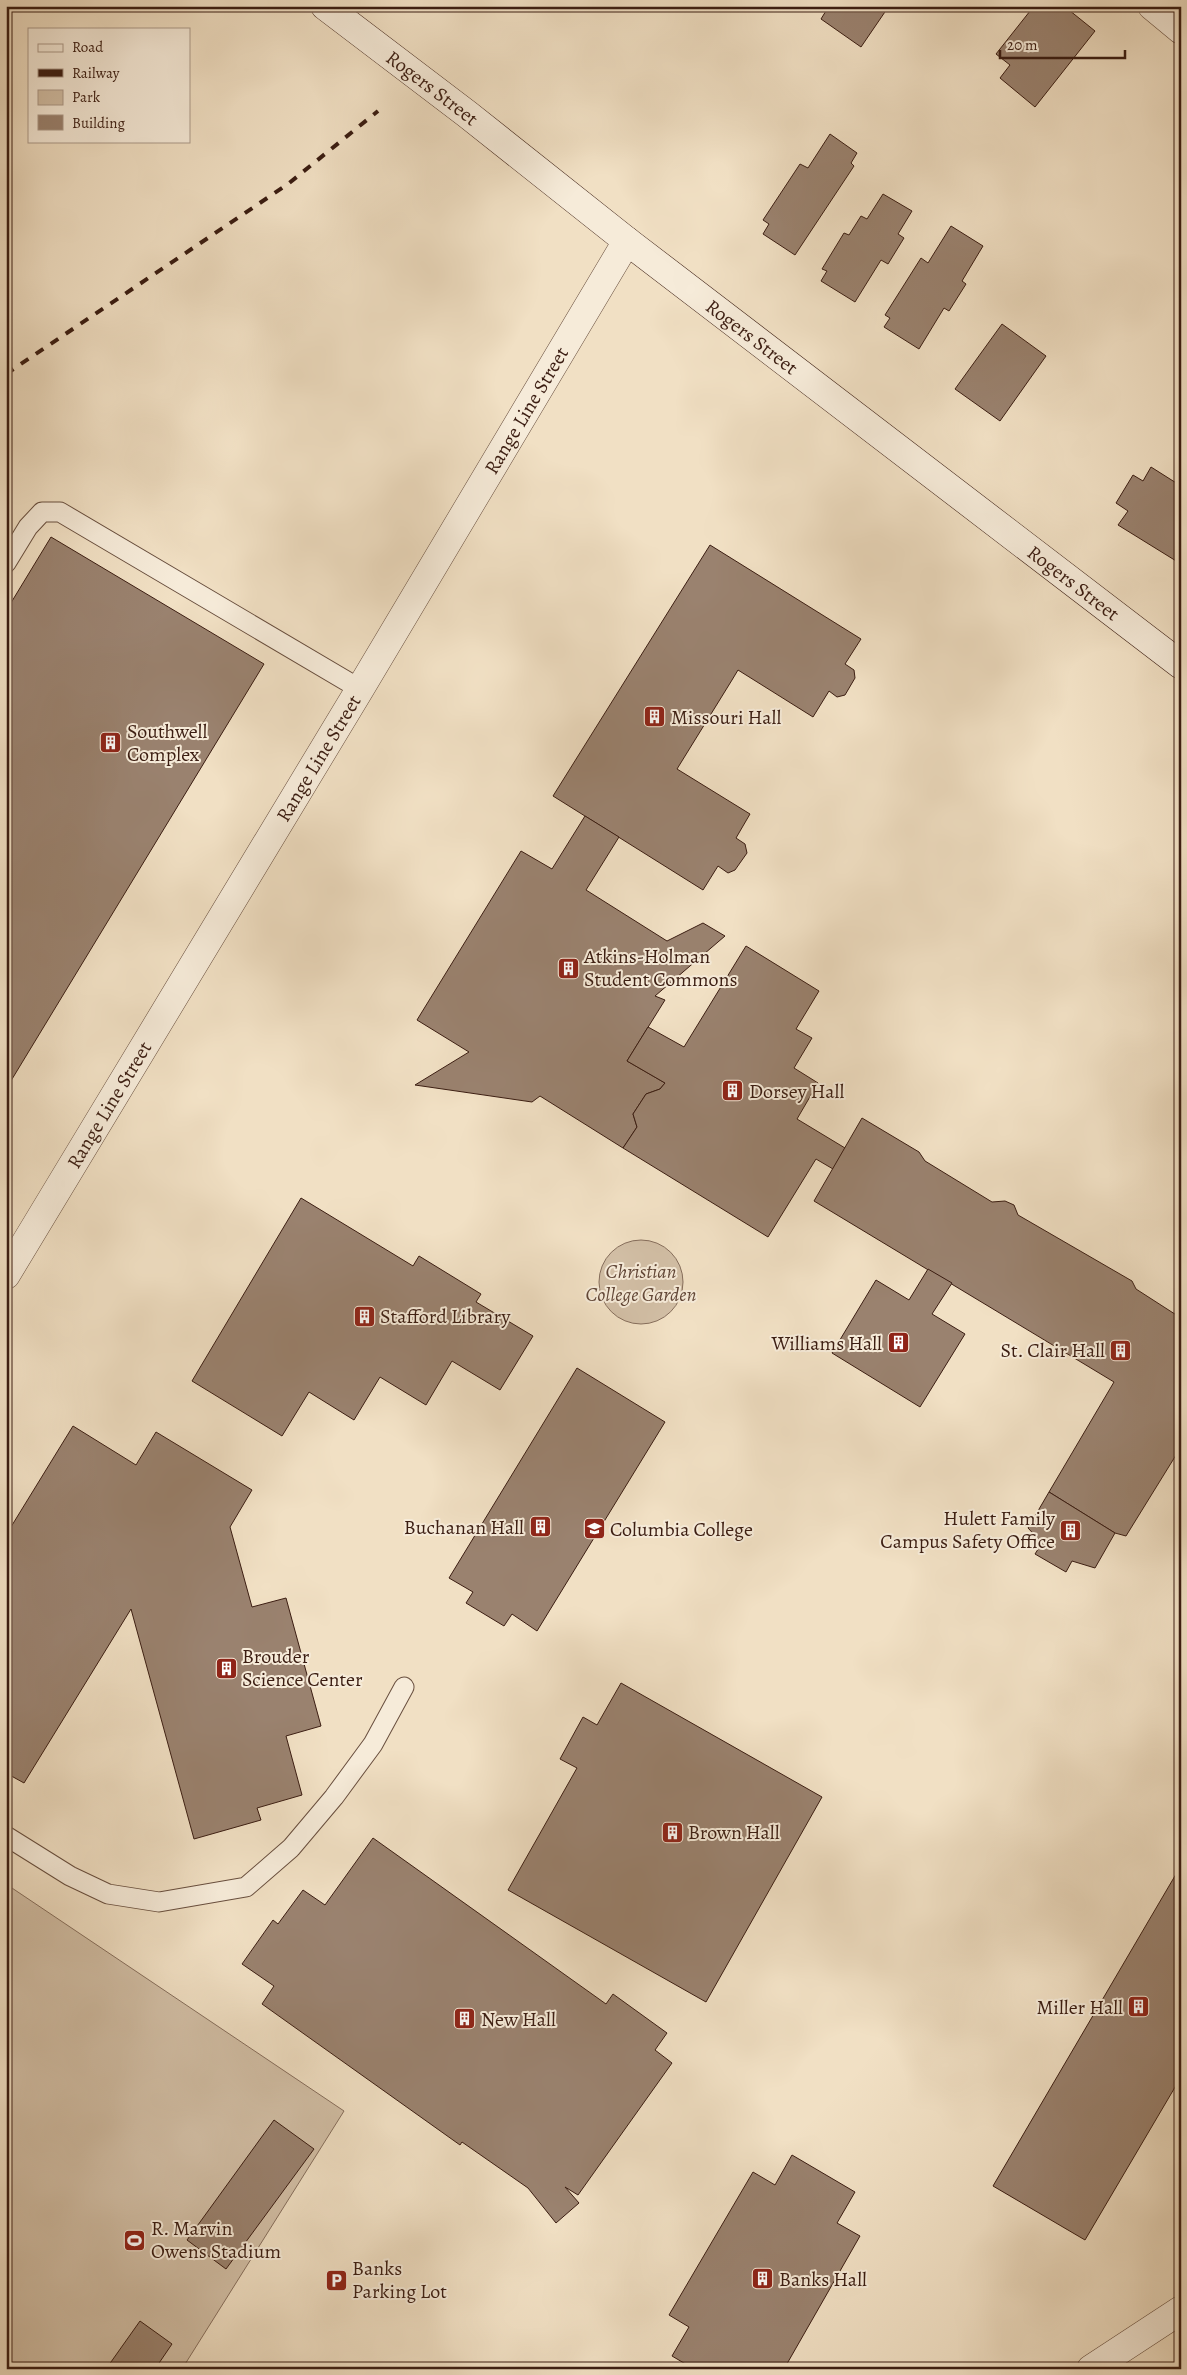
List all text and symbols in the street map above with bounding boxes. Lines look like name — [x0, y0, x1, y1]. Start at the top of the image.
legend — [28, 28, 190, 142]
scale bar — [1000, 28, 1124, 60]
text: 20 m — [1007, 35, 1038, 55]
text: Road — [72, 37, 104, 57]
street label: Rogers Street — [381, 44, 485, 132]
text: Railway — [72, 63, 120, 83]
text: Park — [72, 87, 101, 107]
text: Building — [72, 113, 125, 133]
street label: Rogers Street — [700, 293, 804, 381]
street label: Range Line Street — [478, 341, 575, 479]
street label: Rogers Street — [1022, 539, 1126, 627]
street label: Range Line Street — [270, 689, 367, 827]
place label: Missouri Hall — [671, 704, 781, 731]
building icon: Missouri Hall — [643, 705, 667, 729]
place label: Southwell Complex — [127, 718, 207, 768]
building icon: Southwell Complex — [99, 731, 123, 755]
place label: Atkins-Holman Student Commons — [583, 943, 738, 993]
building icon: Atkins-Holman Student Commons — [556, 956, 580, 980]
street label: Range Line Street — [60, 1036, 158, 1173]
place label: Dorsey Hall — [749, 1078, 844, 1105]
building icon: Dorsey Hall — [721, 1079, 745, 1103]
park label: Christian College Garden — [586, 1258, 697, 1308]
place label: Stafford Library — [380, 1303, 512, 1330]
building icon: Stafford Library — [352, 1304, 376, 1328]
place label: Williams Hall — [770, 1330, 882, 1357]
building icon: Williams Hall — [886, 1331, 910, 1355]
place label: St. Clair Hall — [1000, 1337, 1105, 1364]
building icon: St. Clair Hall — [1109, 1338, 1133, 1362]
place label: Hulett Family Campus Safety Office — [880, 1505, 1056, 1555]
place label: Buchanan Hall — [404, 1514, 524, 1541]
building icon: Buchanan Hall — [528, 1515, 552, 1539]
place label: Columbia College — [610, 1516, 753, 1543]
school or university icon: Columbia College — [582, 1517, 606, 1541]
building icon: Hulett Family Campus Safety Office — [1059, 1518, 1083, 1542]
place label: Brouder Science Center — [242, 1643, 363, 1693]
building icon: Brouder Science Center — [214, 1656, 238, 1680]
place label: Brown Hall — [688, 1819, 780, 1846]
building icon: Brown Hall — [660, 1820, 684, 1844]
place label: Miller Hall — [1037, 1994, 1123, 2021]
building icon: Miller Hall — [1127, 1995, 1151, 2019]
place label: New Hall — [481, 2006, 556, 2033]
building icon: New Hall — [453, 2007, 477, 2031]
place label: R. Marvin Owens Stadium — [151, 2215, 281, 2265]
sports icon: R. Marvin Owens Stadium — [123, 2228, 147, 2252]
place label: Banks Parking Lot — [352, 2255, 447, 2305]
place label: Banks Hall — [779, 2266, 867, 2293]
building icon: Banks Hall — [751, 2267, 775, 2291]
parking icon: Banks Parking Lot — [324, 2268, 348, 2292]

